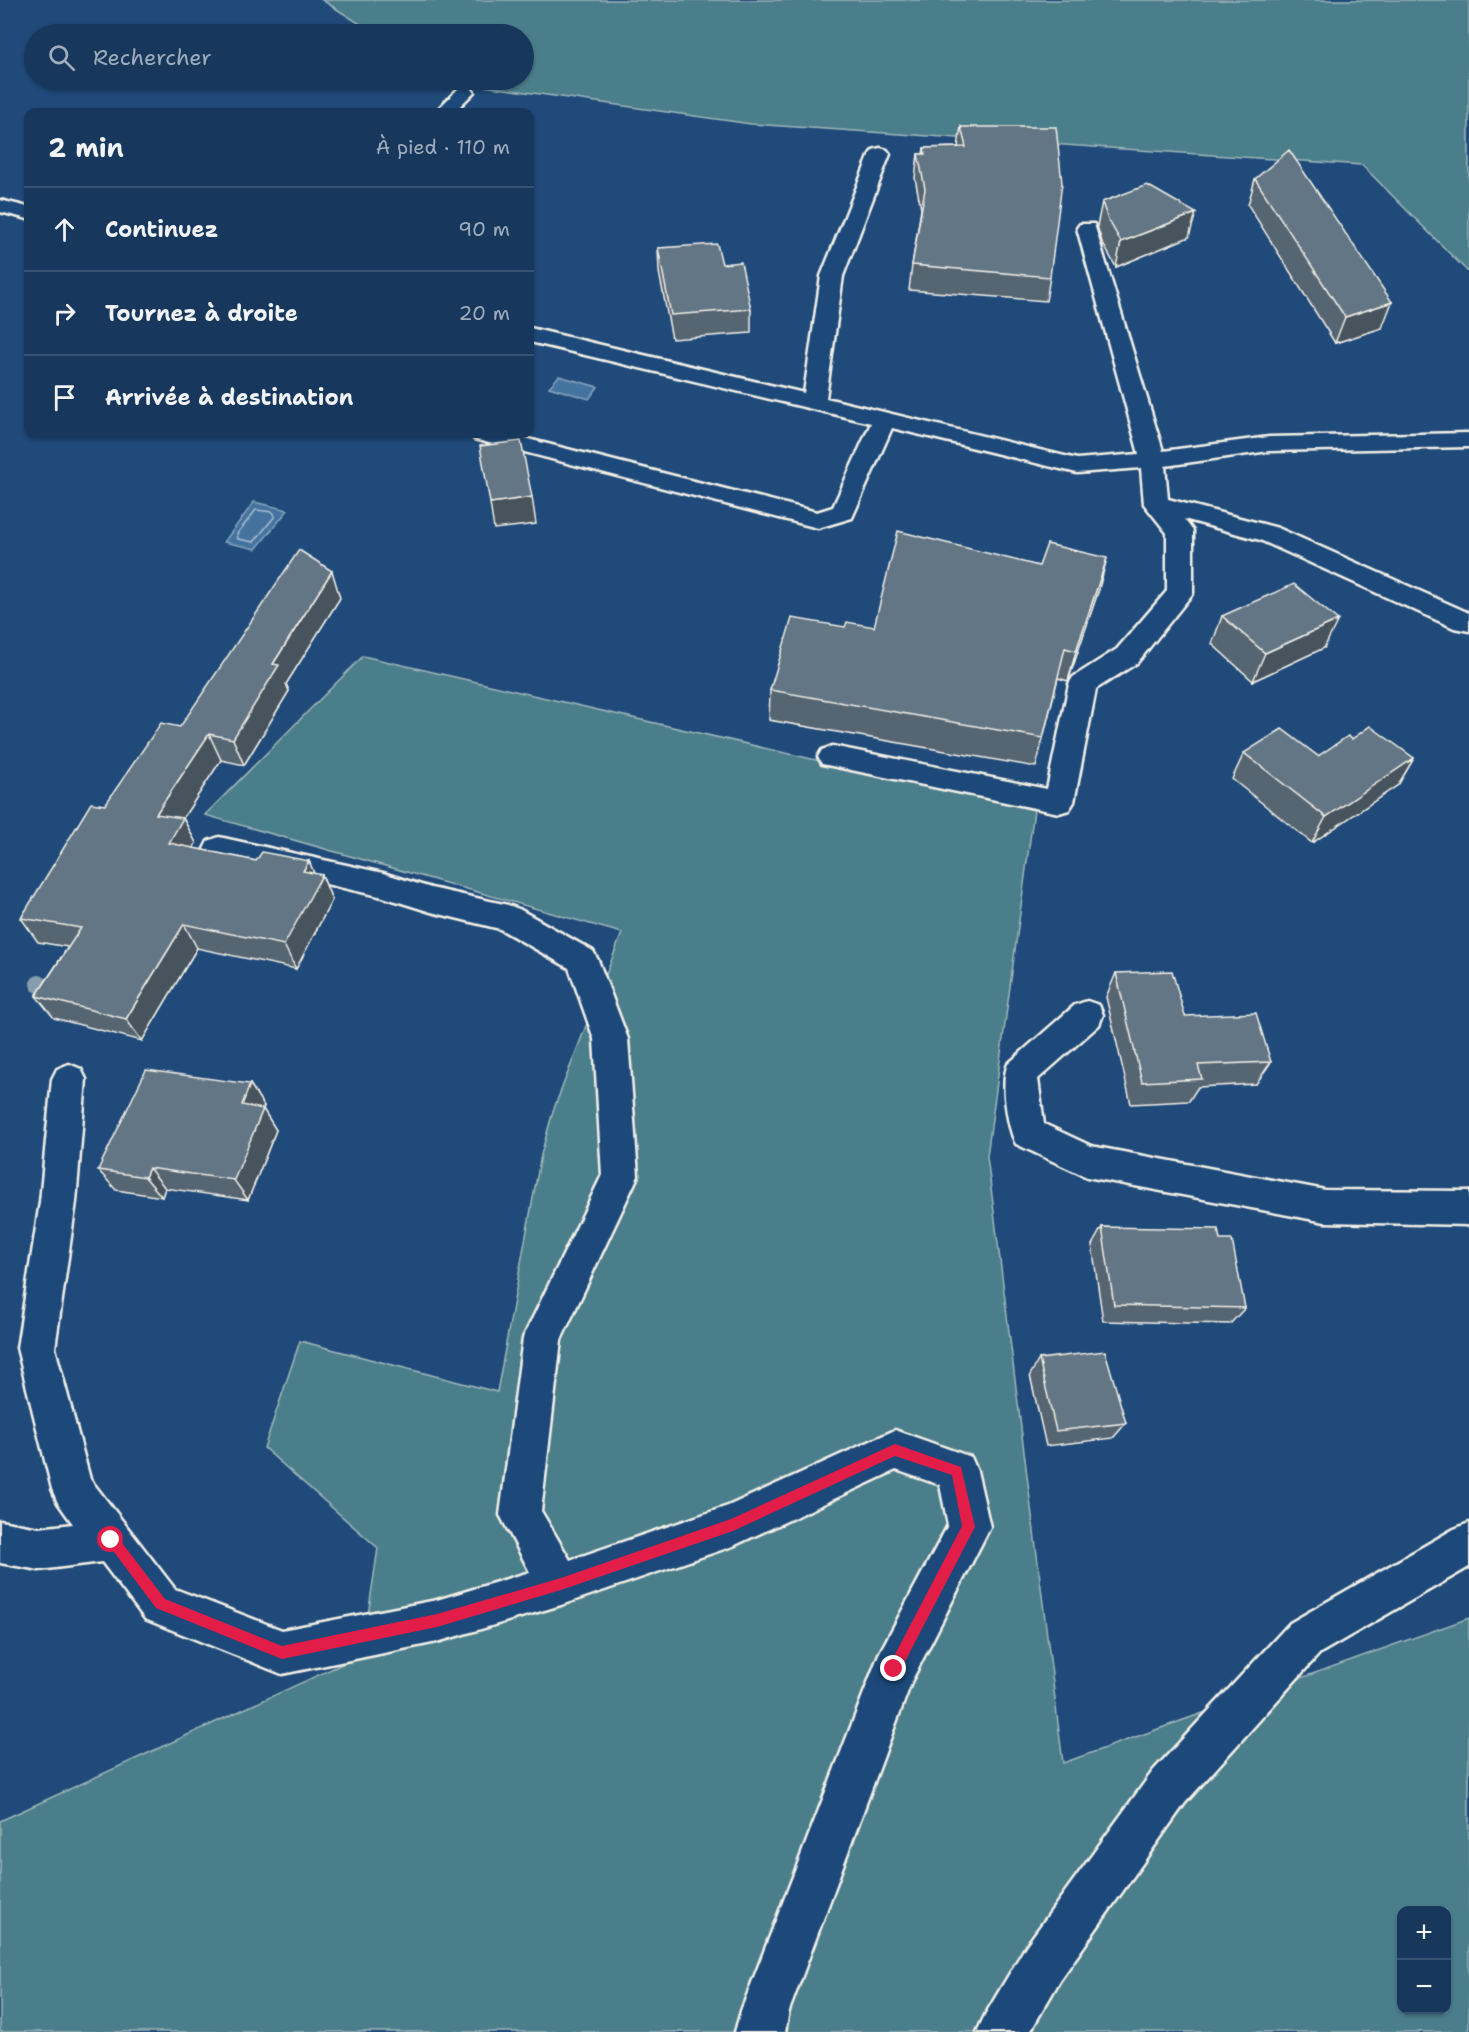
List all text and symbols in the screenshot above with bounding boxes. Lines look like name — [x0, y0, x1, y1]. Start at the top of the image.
search box — [24, 24, 534, 90]
icon: search — [45, 41, 78, 74]
text: Rechercher — [93, 43, 212, 72]
text: 2 min — [48, 130, 124, 165]
text: À pied · 110 m — [376, 134, 510, 160]
icon: ahead — [48, 213, 81, 246]
text: Continuez — [105, 215, 218, 244]
text: 90 m — [458, 216, 510, 242]
icon: right — [48, 297, 81, 330]
text: Tournez à droite — [105, 299, 298, 328]
text: 20 m — [459, 300, 510, 326]
icon: arrive — [48, 381, 81, 414]
text: Arrivée à destination — [105, 383, 353, 412]
route start — [97, 1526, 123, 1552]
route end — [880, 1655, 906, 1681]
map controls — [1397, 1906, 1451, 2014]
button: + — [1397, 1906, 1451, 1960]
button: − — [1397, 1960, 1451, 2014]

